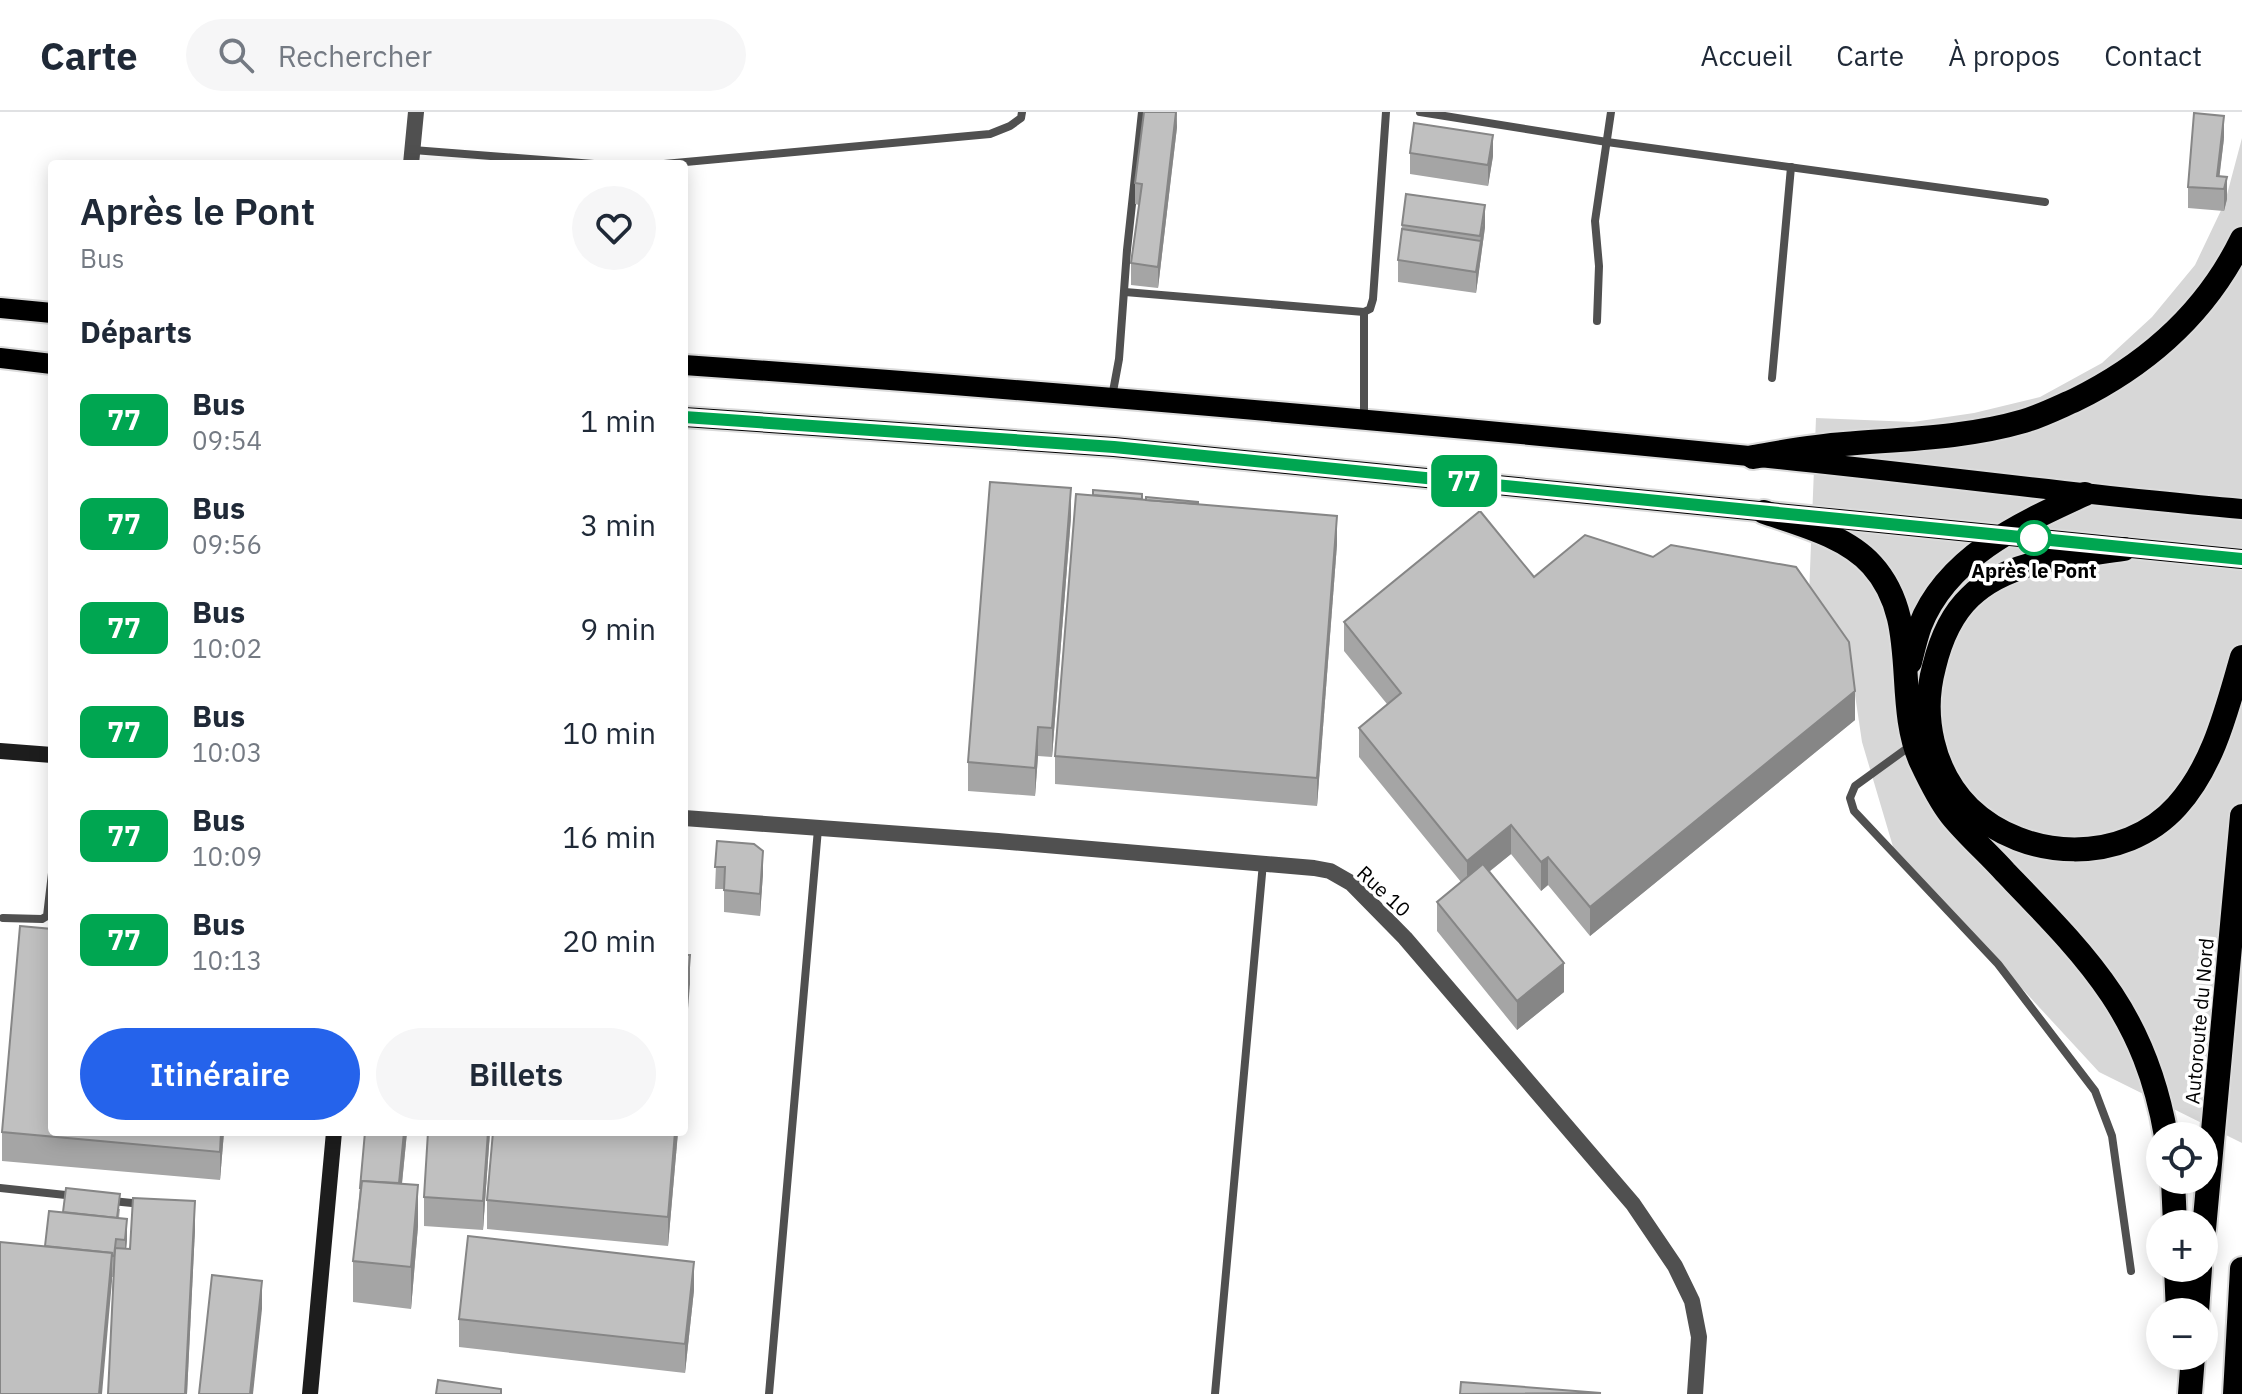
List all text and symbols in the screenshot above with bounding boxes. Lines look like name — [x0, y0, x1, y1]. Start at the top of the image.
search box — [186, 19, 746, 91]
text: Carte — [40, 31, 138, 80]
icon: search — [214, 33, 258, 77]
text: Rechercher — [278, 36, 432, 75]
text: Accueil — [1700, 37, 1792, 74]
text: Carte — [1836, 37, 1904, 74]
text: À propos — [1948, 37, 2060, 74]
text: Contact — [2104, 37, 2202, 74]
text: Après le Pont — [80, 186, 315, 235]
button: heart — [572, 186, 656, 270]
text: Bus — [80, 241, 124, 275]
text: Départs — [80, 312, 192, 351]
text: Bus — [192, 384, 245, 423]
text: 77 — [107, 401, 141, 438]
text: 1 min — [580, 401, 656, 440]
text: 09:54 — [192, 423, 262, 457]
line badge: 77 — [1428, 455, 1500, 507]
text: 77 — [1447, 462, 1481, 499]
text: Bus — [192, 488, 245, 527]
text: 77 — [107, 505, 141, 542]
text: 3 min — [580, 505, 656, 544]
marker: Après le Pont — [2017, 521, 2051, 555]
text: 09:56 — [192, 527, 262, 561]
place label: Après le Pont — [1971, 557, 2097, 584]
text: Bus — [192, 592, 245, 631]
text: 77 — [107, 609, 141, 646]
text: 9 min — [580, 609, 656, 648]
text: 10:02 — [192, 631, 262, 665]
text: Bus — [192, 696, 245, 735]
text: 77 — [107, 713, 141, 750]
text: 10 min — [562, 713, 656, 752]
text: 10:03 — [192, 735, 262, 769]
text: Bus — [192, 800, 245, 839]
text: 77 — [107, 817, 141, 854]
text: 16 min — [562, 817, 656, 856]
text: 10:09 — [192, 839, 262, 873]
street label: Rue 10 — [1351, 859, 1417, 923]
text: Bus — [192, 904, 245, 943]
text: 77 — [107, 921, 141, 958]
text: 20 min — [562, 921, 656, 960]
street label: Autoroute du Nord — [2178, 937, 2220, 1105]
text: 10:13 — [192, 943, 262, 977]
button: Itinéraire — [80, 1028, 360, 1120]
button: Billets — [376, 1028, 656, 1120]
map controls — [2146, 1122, 2218, 1370]
button: locate — [2146, 1122, 2218, 1194]
button: + — [2146, 1210, 2218, 1282]
button: − — [2146, 1298, 2218, 1370]

